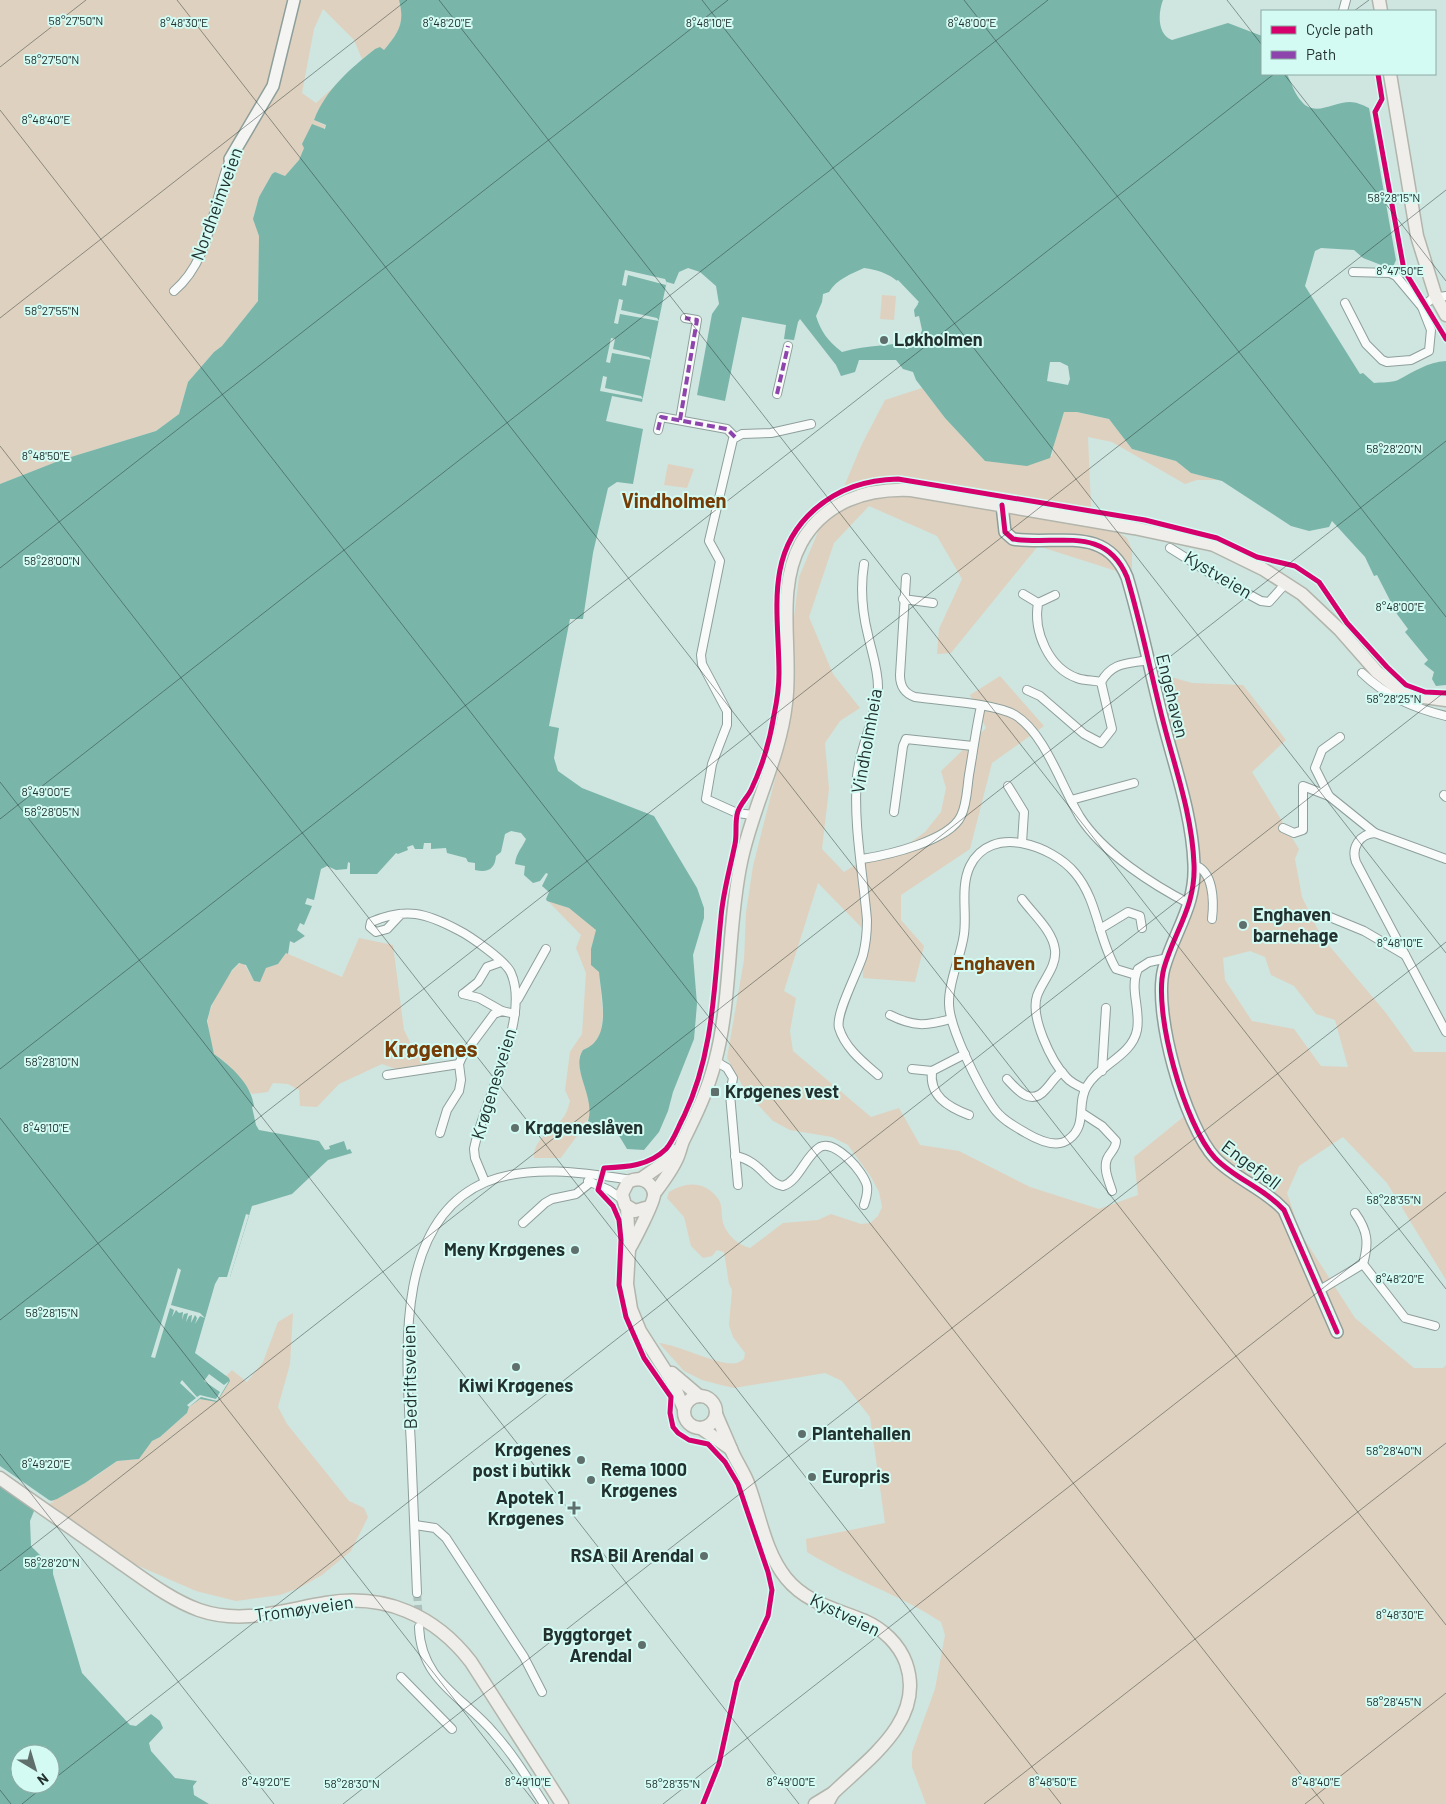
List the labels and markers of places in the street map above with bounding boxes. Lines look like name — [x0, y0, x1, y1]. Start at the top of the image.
place label: Løkholmen — [894, 328, 983, 350]
marker: Løkholmen — [878, 334, 890, 346]
place label: Enghaven barnehage — [1253, 903, 1339, 946]
marker: Enghaven barnehage — [1237, 919, 1249, 931]
place label: Krøgenes vest — [725, 1080, 839, 1102]
marker: Krøgenes vest — [709, 1086, 721, 1098]
place label: Krøgeneslåven — [525, 1116, 643, 1138]
marker: Krøgeneslåven — [509, 1122, 521, 1134]
place label: Meny Krøgenes — [444, 1238, 565, 1260]
marker: Meny Krøgenes — [569, 1244, 581, 1256]
marker: Kiwi Krøgenes — [510, 1361, 522, 1373]
place label: Kiwi Krøgenes — [459, 1374, 573, 1396]
place label: Plantehallen — [812, 1422, 911, 1444]
marker: Plantehallen — [796, 1428, 808, 1440]
place label: Krøgenes post i butikk — [473, 1438, 571, 1481]
marker: Krøgenes post i butikk — [575, 1454, 587, 1466]
place label: Rema 1000 Krøgenes — [601, 1458, 687, 1501]
place label: Europris — [822, 1465, 890, 1487]
marker: Europris — [806, 1471, 818, 1483]
marker: Rema 1000 Krøgenes — [585, 1474, 597, 1486]
place label: Apotek 1 Krøgenes — [488, 1486, 564, 1529]
marker: Apotek 1 Krøgenes — [568, 1502, 580, 1514]
place label: RSA Bil Arendal — [570, 1544, 694, 1566]
marker: RSA Bil Arendal — [698, 1550, 710, 1562]
place label: Byggtorget Arendal — [543, 1623, 632, 1666]
marker: Byggtorget Arendal — [636, 1639, 648, 1651]

